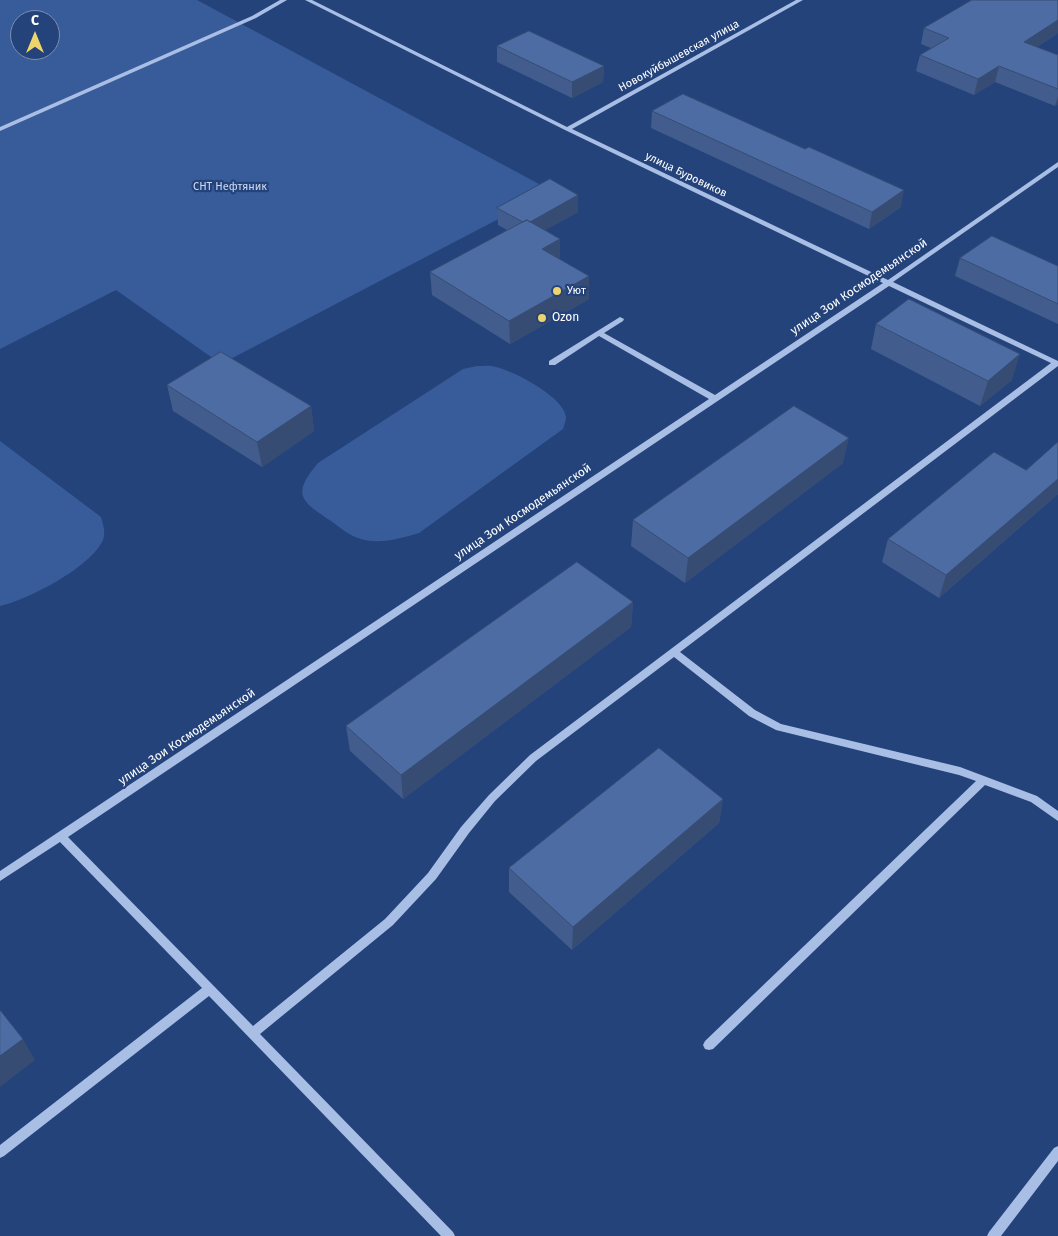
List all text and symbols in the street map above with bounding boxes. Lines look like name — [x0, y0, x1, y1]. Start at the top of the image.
north arrow — [10, 10, 60, 60]
text: С — [31, 12, 39, 29]
street label: Новокуйбышевская улица — [616, 17, 742, 95]
street label: улица Буровиков — [643, 149, 729, 201]
park label: СНТ Нефтяник — [193, 180, 267, 194]
street label: улица Зои Космодемьянской — [788, 236, 930, 338]
place label: Уют — [567, 284, 586, 298]
marker: Уют — [551, 285, 563, 297]
place label: Ozon — [552, 311, 579, 325]
marker: Ozon — [536, 312, 548, 324]
street label: улица Зои Космодемьянской — [452, 461, 594, 563]
street label: улица Зои Космодемьянской — [116, 686, 258, 788]

